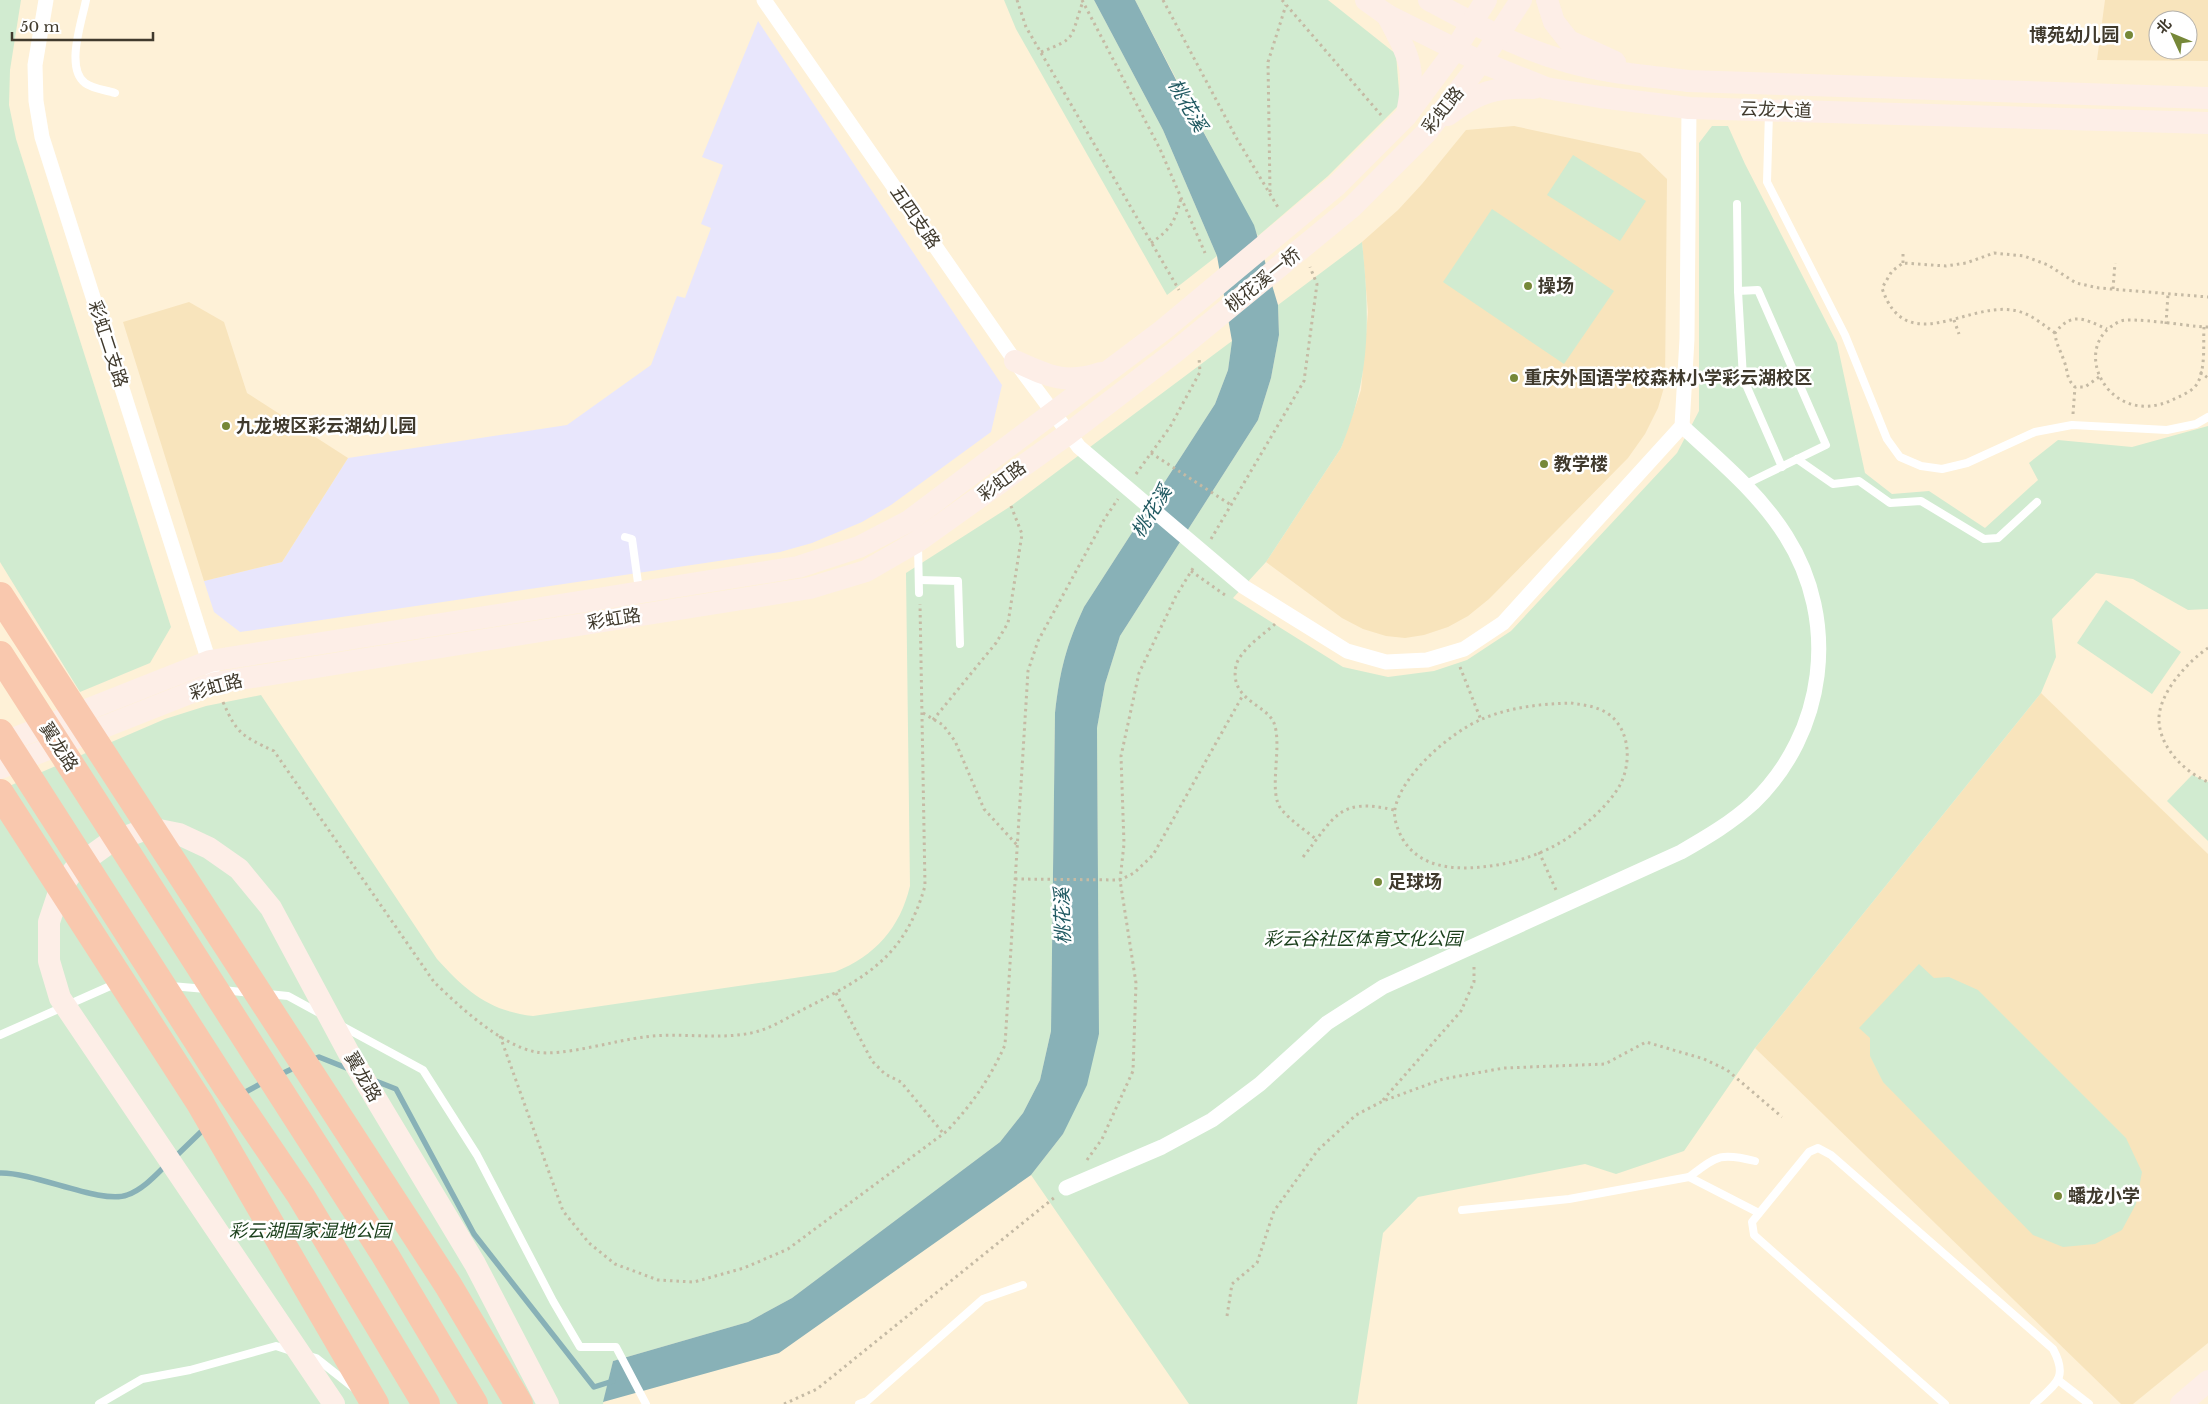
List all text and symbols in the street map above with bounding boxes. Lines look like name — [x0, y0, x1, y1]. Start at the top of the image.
scale bar — [12, 10, 154, 42]
north arrow — [2148, 10, 2198, 60]
text: 北 — [2152, 15, 2175, 37]
text: 50 m — [20, 17, 60, 36]
place label: 博苑幼儿园 — [2029, 24, 2119, 46]
marker: 博苑幼儿园 — [2123, 29, 2135, 41]
water label: 桃花溪 — [1163, 75, 1213, 137]
street label: 彩虹路 — [1417, 82, 1469, 138]
street label: 云龙大道 — [1740, 98, 1812, 122]
street label: 五四支路 — [885, 181, 945, 253]
street label: 桃花溪一桥 — [1221, 243, 1305, 317]
place label: 操场 — [1538, 275, 1574, 297]
marker: 操场 — [1522, 280, 1534, 292]
street label: 彩虹二支路 — [84, 298, 132, 390]
place label: 重庆外国语学校森林小学彩云湖校区 — [1524, 367, 1812, 389]
marker: 重庆外国语学校森林小学彩云湖校区 — [1508, 372, 1520, 384]
place label: 九龙坡区彩云湖幼儿园 — [236, 415, 416, 437]
marker: 九龙坡区彩云湖幼儿园 — [220, 420, 232, 432]
place label: 教学楼 — [1554, 453, 1608, 475]
street label: 彩虹路 — [974, 456, 1030, 506]
marker: 教学楼 — [1538, 458, 1550, 470]
water label: 桃花溪 — [1127, 479, 1177, 542]
street label: 彩虹路 — [586, 604, 642, 634]
street label: 彩虹路 — [187, 669, 245, 705]
street label: 翼龙路 — [35, 718, 83, 776]
place label: 足球场 — [1388, 871, 1442, 893]
marker: 足球场 — [1372, 876, 1384, 888]
water label: 桃花溪 — [1050, 885, 1075, 945]
park label: 彩云谷社区体育文化公园 — [1264, 928, 1465, 950]
street label: 翼龙路 — [340, 1048, 386, 1106]
place label: 蟠龙小学 — [2068, 1185, 2140, 1207]
marker: 蟠龙小学 — [2052, 1190, 2064, 1202]
park label: 彩云湖国家湿地公园 — [229, 1220, 394, 1242]

